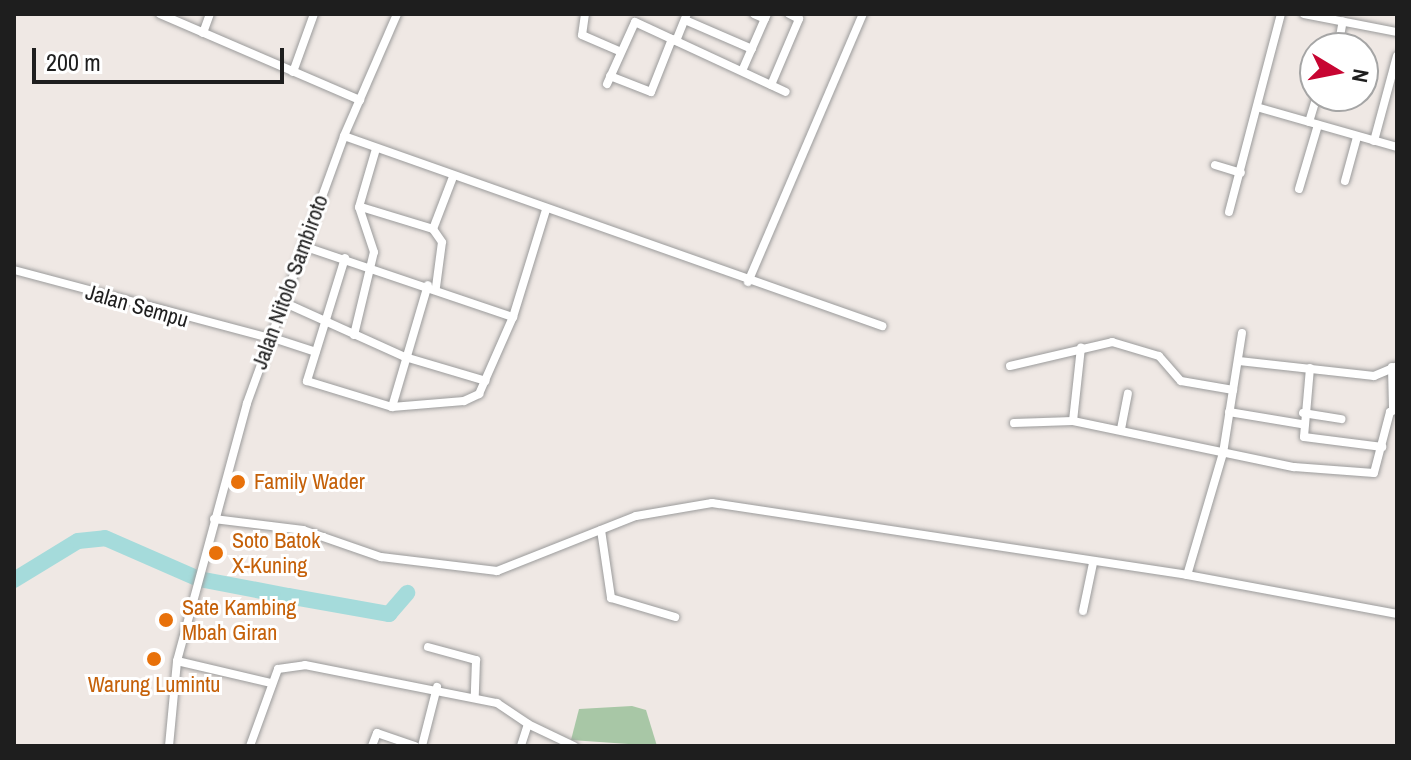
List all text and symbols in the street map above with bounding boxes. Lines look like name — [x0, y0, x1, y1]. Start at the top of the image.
scale bar — [36, 32, 288, 82]
north arrow — [1299, 32, 1379, 112]
text: 200 m — [46, 46, 101, 78]
text: N — [1345, 67, 1377, 85]
street label: Jalan Nitolo Sambiroto — [246, 191, 334, 373]
street label: Jalan Sempu — [83, 279, 191, 333]
place label: Family Wader — [254, 469, 365, 495]
marker: Family Wader — [229, 473, 247, 491]
place label: Soto Batok X-Kuning — [232, 527, 320, 578]
marker: Soto Batok X-Kuning — [207, 544, 225, 562]
place label: Sate Kambing Mbah Giran — [182, 594, 296, 646]
marker: Sate Kambing Mbah Giran — [157, 611, 175, 629]
marker: Warung Lumintu — [145, 650, 163, 668]
place label: Warung Lumintu — [88, 672, 220, 698]

